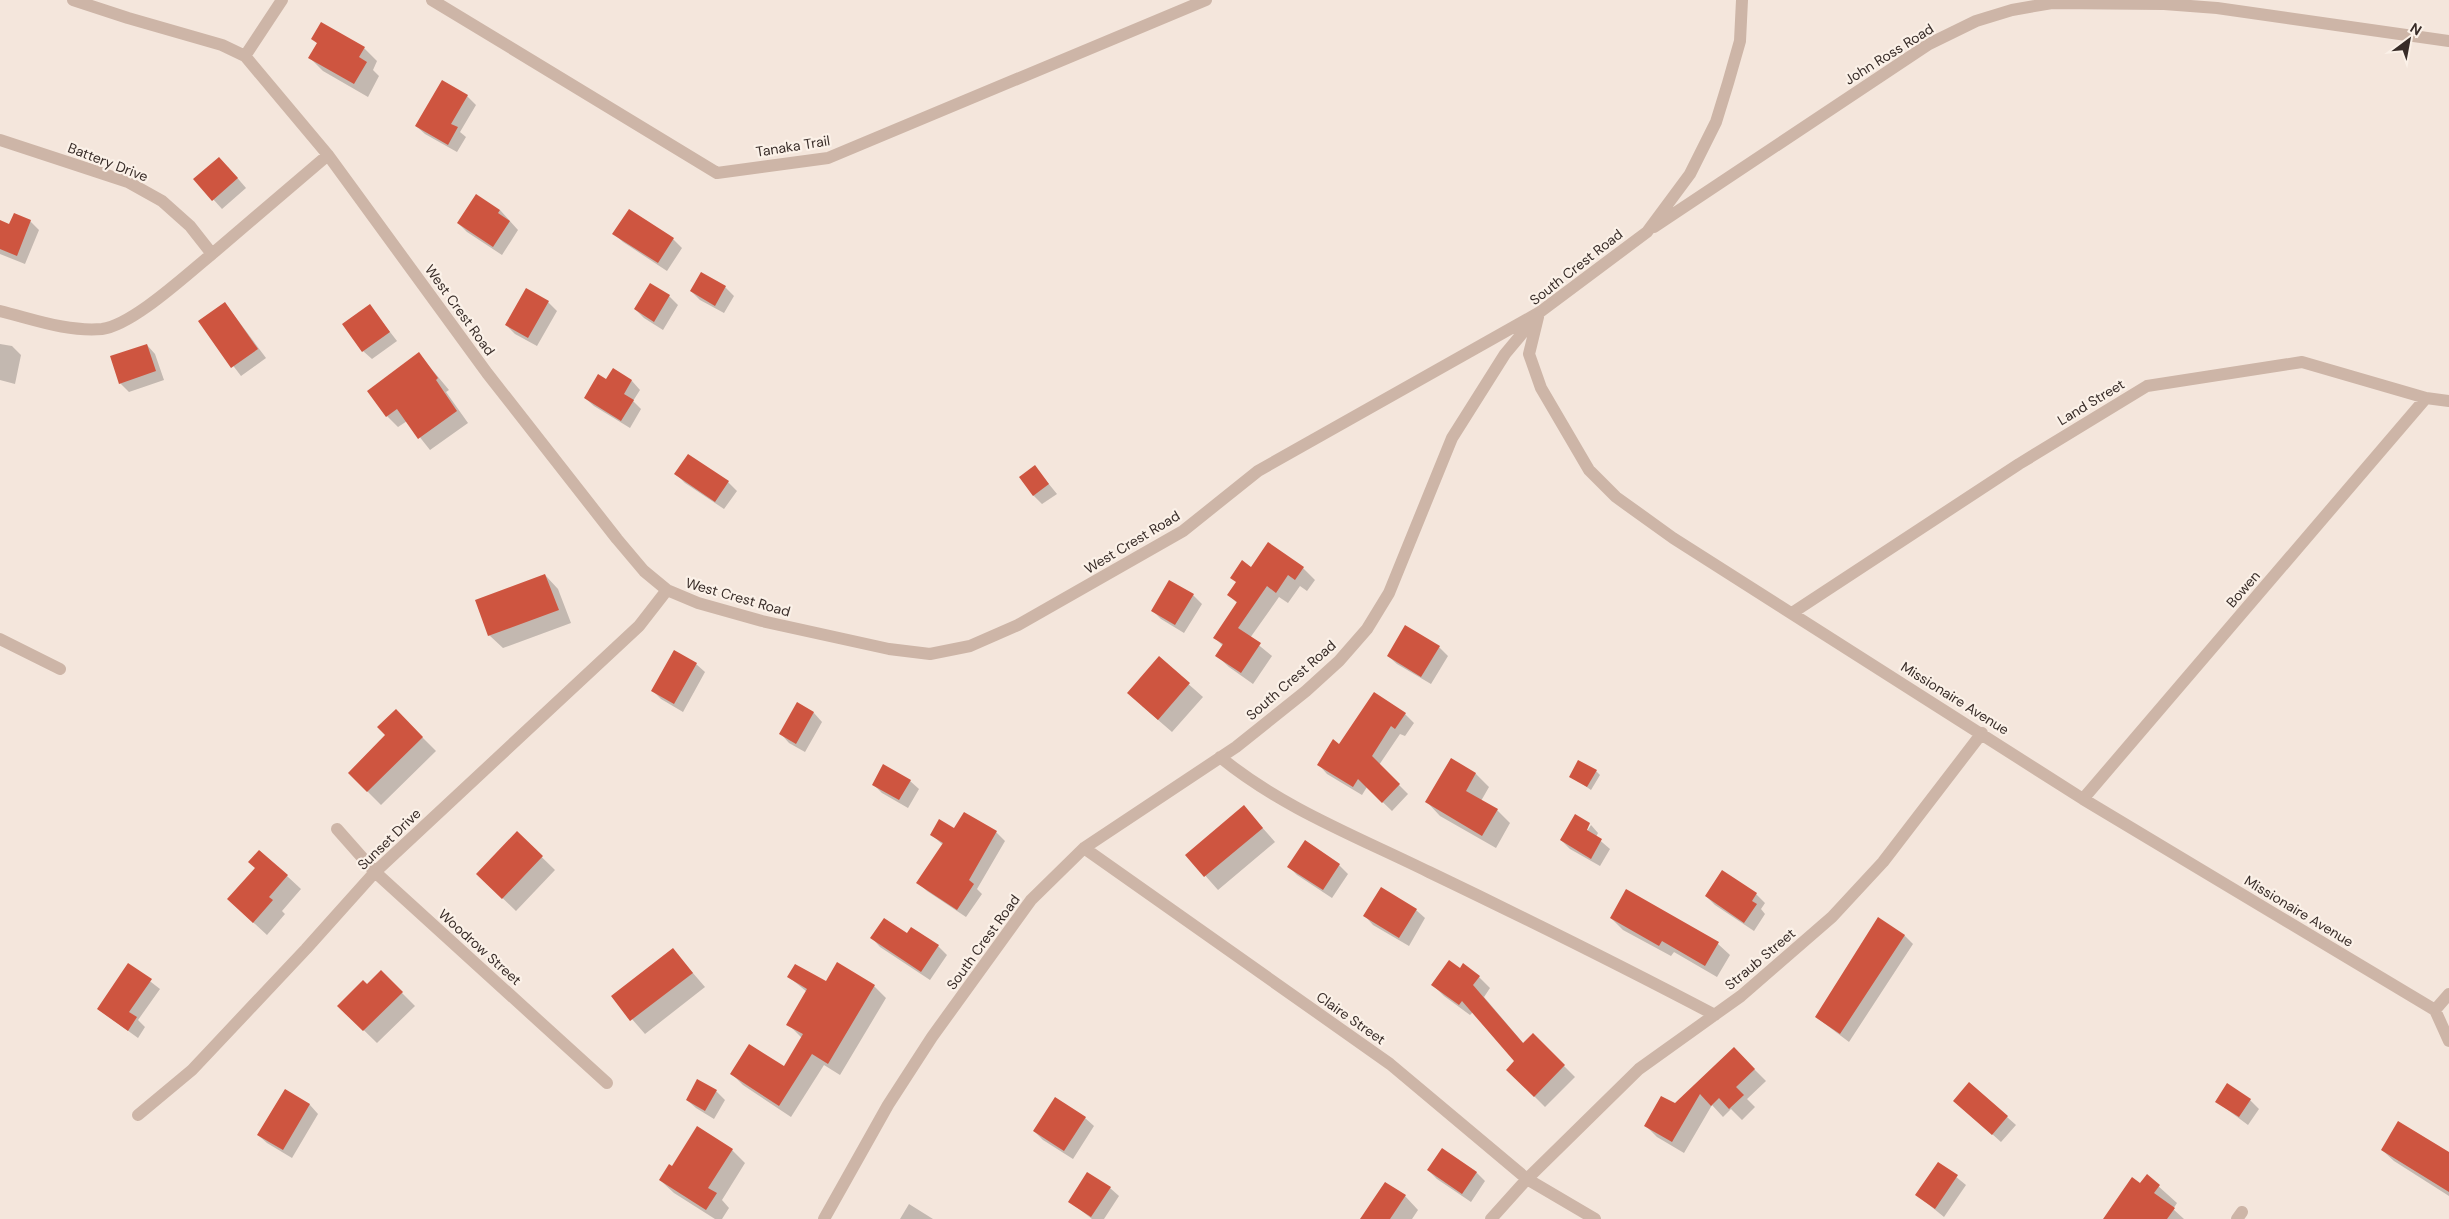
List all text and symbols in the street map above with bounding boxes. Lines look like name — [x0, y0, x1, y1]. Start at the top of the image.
north arrow — [2384, 15, 2434, 65]
street label: John Ross Road — [1841, 19, 1937, 89]
text: N — [2407, 19, 2425, 39]
street label: Tanaka Trail — [755, 131, 831, 161]
street label: Battery Drive — [65, 138, 151, 186]
street label: South Crest Road — [1526, 225, 1626, 309]
street label: West Crest Road — [421, 261, 499, 359]
street label: Land Street — [2054, 375, 2128, 429]
street label: West Crest Road — [1081, 506, 1183, 578]
street label: Bowen — [2222, 567, 2264, 611]
street label: West Crest Road — [684, 573, 792, 621]
street label: South Crest Road — [1242, 636, 1340, 724]
street label: Missionaire Avenue — [1898, 658, 2012, 739]
street label: Sunset Drive — [354, 804, 425, 874]
street label: Missionaire Avenue — [2241, 871, 2357, 951]
street label: South Crest Road — [942, 891, 1024, 993]
street label: Woodrow Street — [435, 905, 525, 989]
street label: Straub Street — [1721, 924, 1799, 994]
street label: Claire Street — [1313, 988, 1389, 1048]

